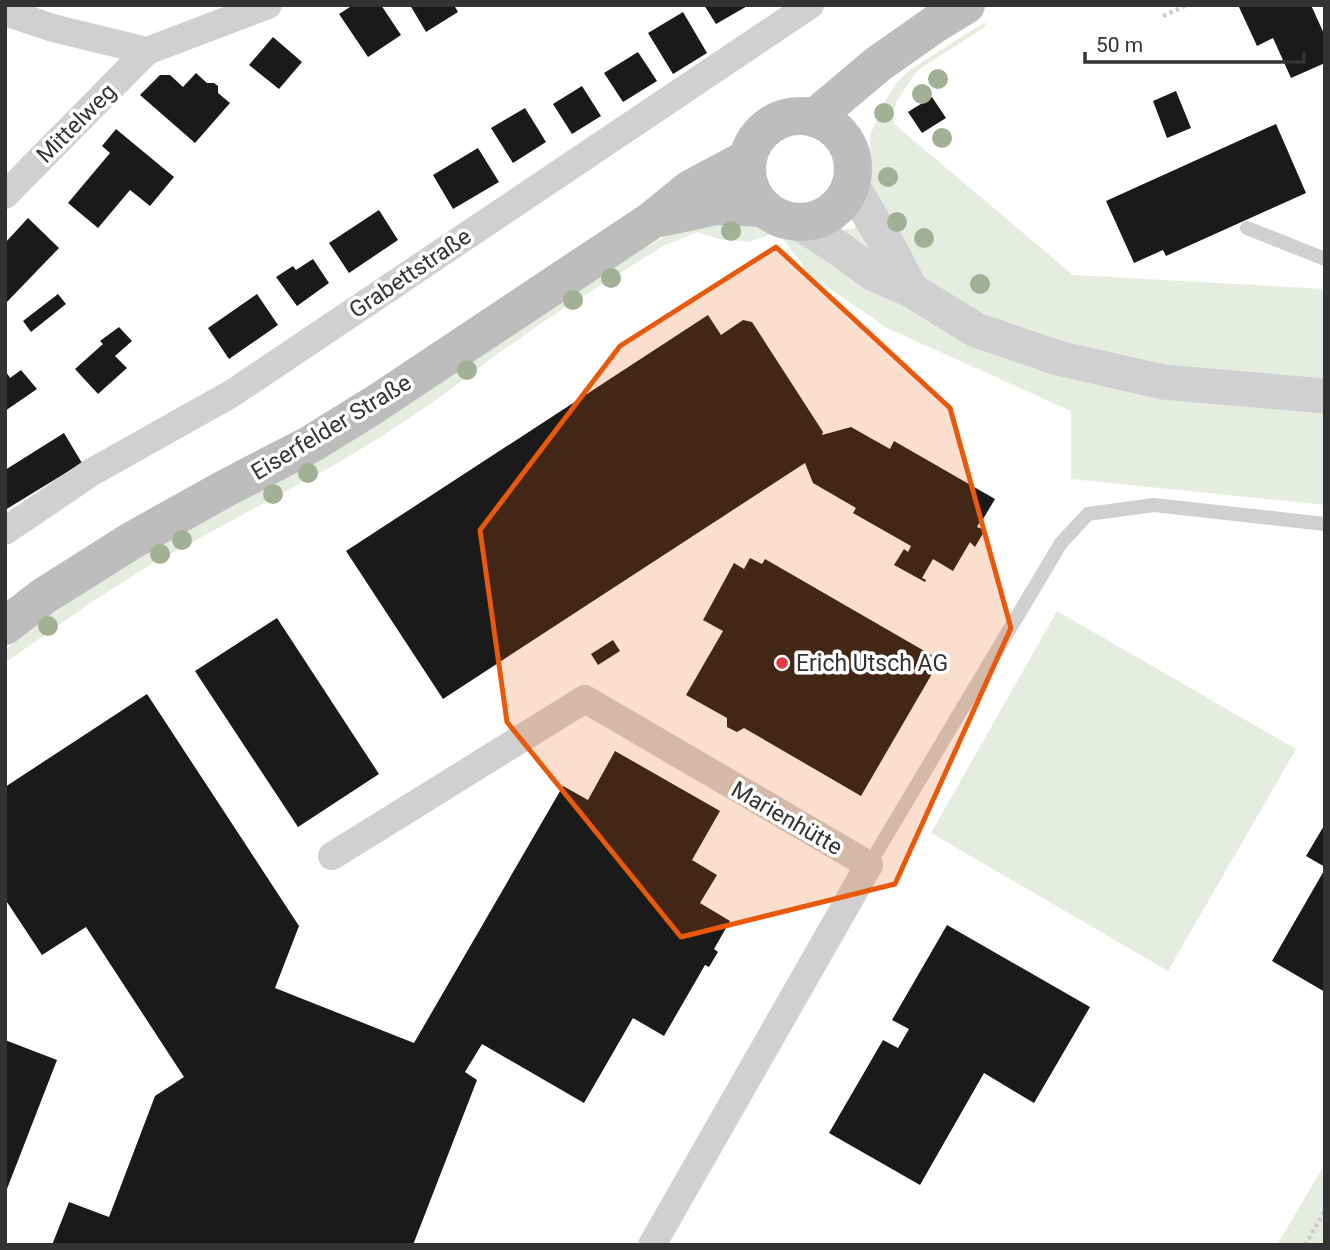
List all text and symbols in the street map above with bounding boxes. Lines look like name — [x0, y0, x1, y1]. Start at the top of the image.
scale bar — [1085, 21, 1304, 65]
text: 50 m — [1096, 33, 1143, 57]
street label: Mittelweg — [31, 78, 122, 169]
street label: Grabettstraße — [344, 223, 476, 324]
street label: Eiserfelder Straße — [246, 369, 416, 486]
place label: Erich Utsch AG — [796, 650, 948, 677]
marker: Erich Utsch AG — [774, 655, 790, 671]
street label: Marienhütte — [727, 776, 847, 861]

